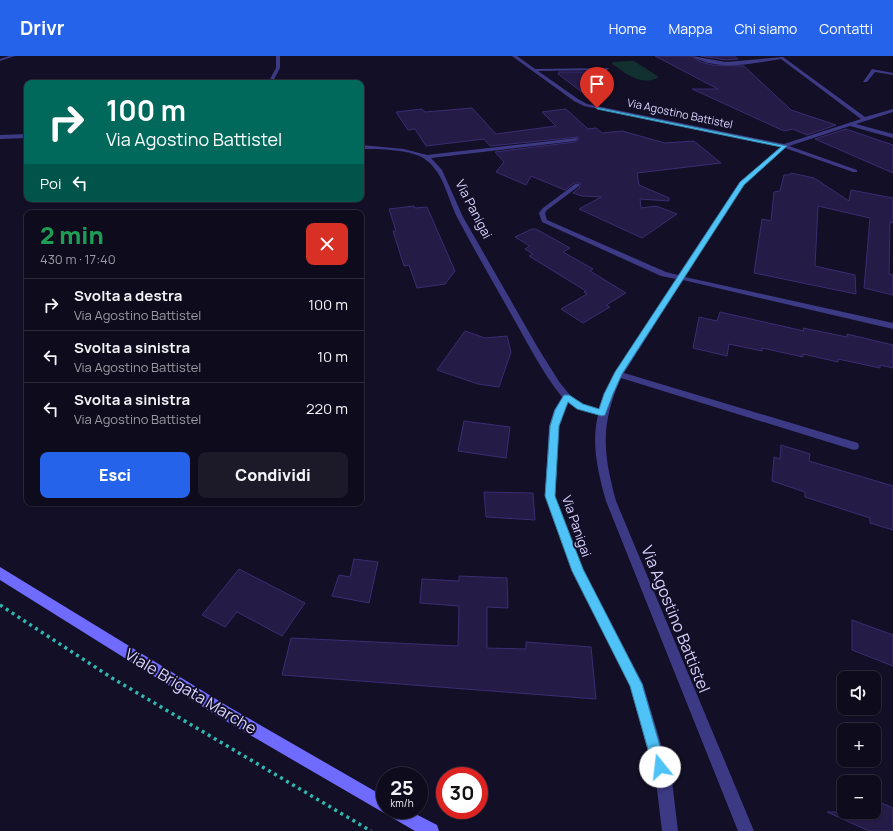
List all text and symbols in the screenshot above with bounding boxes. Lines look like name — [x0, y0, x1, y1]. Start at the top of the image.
text: Drivr — [20, 15, 64, 41]
text: Home — [609, 19, 647, 38]
text: Mappa — [669, 19, 712, 38]
text: Chi siamo — [734, 19, 797, 38]
text: Contatti — [819, 19, 873, 38]
pin — [580, 67, 614, 108]
icon: arrive — [586, 73, 608, 95]
text: 100 m — [106, 91, 186, 129]
street label: Via Agostino Battistel — [626, 94, 734, 132]
icon: right — [40, 96, 92, 148]
text: Via Agostino Battistel — [106, 127, 282, 151]
icon: left — [69, 172, 91, 194]
text: Poi — [40, 173, 61, 194]
street label: Via Panigai — [451, 176, 497, 242]
text: 2 min — [40, 218, 104, 251]
button: close — [306, 223, 348, 265]
text: 430 m · 17:40 — [40, 250, 116, 268]
text: Svolta a destra — [74, 285, 182, 306]
icon: right — [40, 294, 62, 316]
text: 100 m — [308, 294, 348, 315]
text: Via Agostino Battistel — [74, 306, 201, 324]
text: Svolta a sinistra — [74, 337, 190, 358]
icon: left — [40, 346, 62, 368]
text: 10 m — [317, 346, 348, 367]
text: Via Agostino Battistel — [74, 358, 201, 376]
text: Svolta a sinistra — [74, 389, 190, 410]
icon: left — [40, 398, 62, 420]
text: 220 m — [306, 398, 348, 419]
text: Via Agostino Battistel — [74, 410, 201, 428]
button: Esci — [40, 452, 190, 498]
button: Condividi — [198, 452, 348, 498]
street label: Via Panigai — [558, 493, 596, 559]
street label: Via Agostino Battistel — [636, 542, 716, 696]
street label: Viale Brigata Marche — [121, 643, 261, 739]
map controls — [837, 671, 881, 819]
button: sound — [837, 671, 881, 715]
button: + — [837, 723, 881, 767]
position arrow — [639, 746, 681, 788]
speed limit sign: 30 — [436, 767, 488, 819]
text: 25 — [390, 774, 414, 801]
button: − — [837, 775, 881, 819]
text: km/h — [390, 796, 414, 810]

